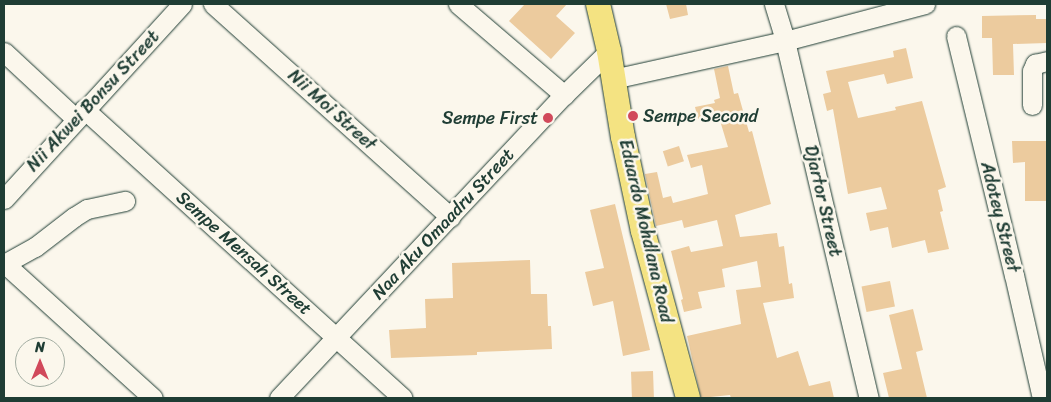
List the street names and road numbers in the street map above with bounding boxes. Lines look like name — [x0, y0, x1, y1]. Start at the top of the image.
street label: Nii Akwei Bonsu Street — [22, 26, 164, 176]
street label: Nii Moi Street — [283, 64, 381, 156]
street label: Eduardo Mohdlana Road — [614, 137, 678, 325]
street label: Djartor Street — [800, 143, 846, 259]
street label: Naa Aku Omaadru Street — [368, 144, 518, 304]
street label: Adotey Street — [976, 159, 1024, 275]
street label: Sempe Mensah Street — [172, 186, 316, 320]

